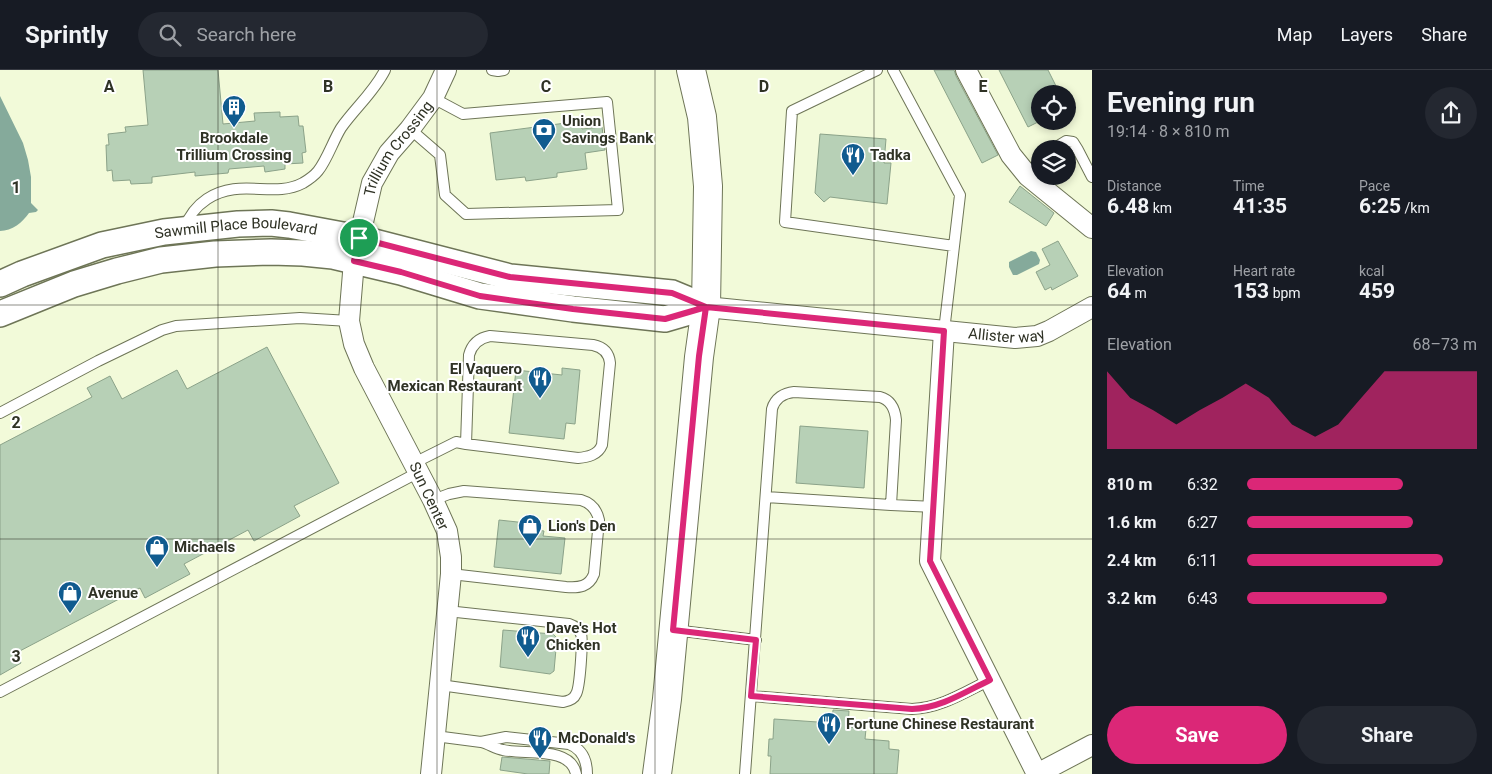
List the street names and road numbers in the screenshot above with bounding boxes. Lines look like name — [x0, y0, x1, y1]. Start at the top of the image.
street label: Trillium Crossing — [360, 97, 437, 198]
street label: Sawmill Place Boulevard — [153, 214, 319, 243]
street label: Allister way — [967, 324, 1048, 347]
street label: Sun Center — [405, 459, 453, 533]

